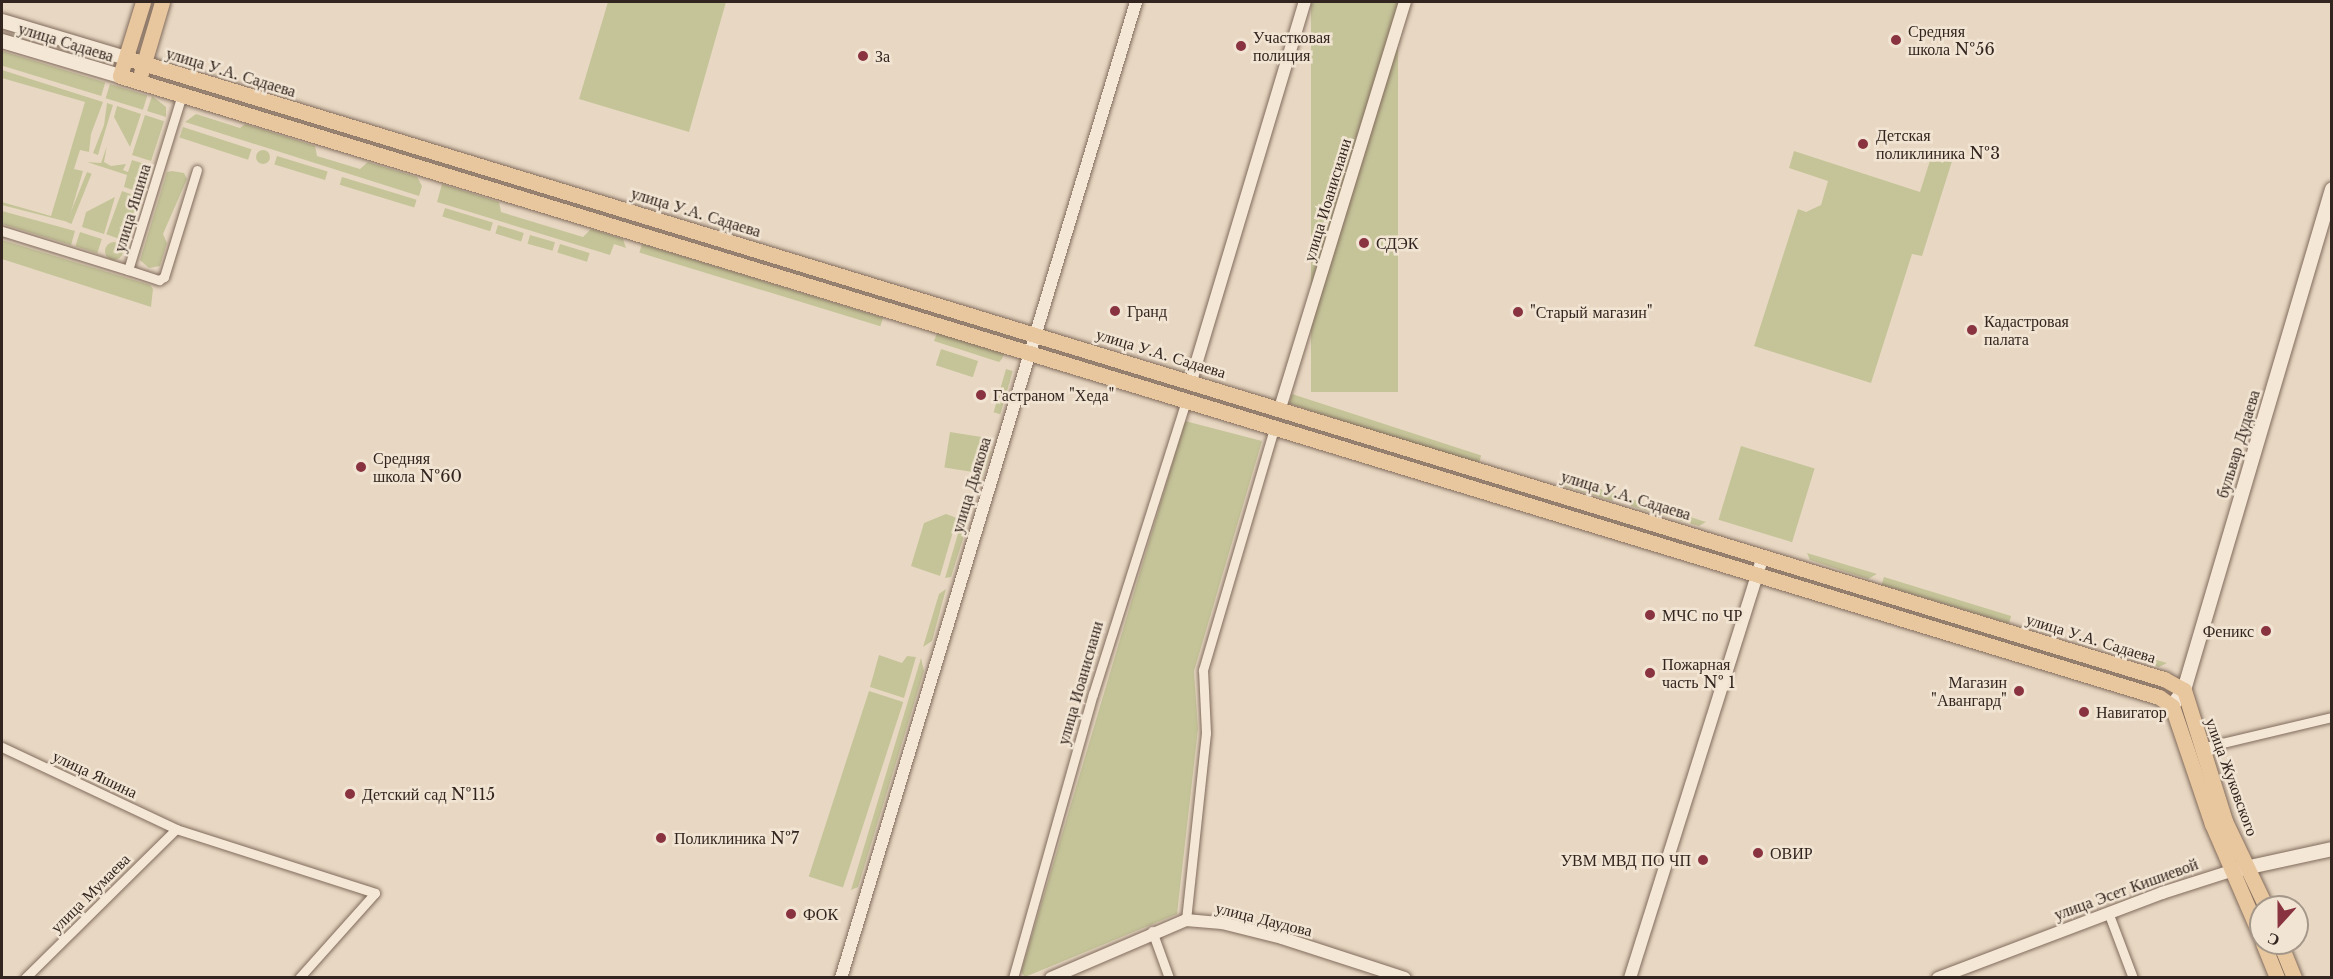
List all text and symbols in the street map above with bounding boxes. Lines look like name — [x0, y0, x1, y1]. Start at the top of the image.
street label: улица Садаева — [16, 18, 116, 66]
place label: Средняя школа №56 — [1908, 21, 1995, 59]
place label: Участковая полиция — [1253, 27, 1330, 65]
marker: Средняя школа №56 — [1889, 33, 1903, 47]
marker: Участковая полиция — [1234, 39, 1248, 53]
street label: улица У.А. Садаева — [164, 43, 298, 101]
place label: За — [875, 46, 890, 66]
marker: За — [856, 49, 870, 63]
place label: Детская поликлиника №3 — [1876, 125, 2000, 163]
marker: Детская поликлиника №3 — [1854, 135, 1872, 153]
street label: улица Иоанисиани — [1299, 136, 1355, 264]
street label: улица Яшина — [109, 162, 155, 254]
street label: улица У.А. Садаева — [629, 183, 763, 241]
place label: СДЭК — [1376, 233, 1418, 253]
marker: СДЭК — [1357, 236, 1371, 250]
place label: Гранд — [1127, 301, 1167, 321]
place label: "Старый магазин" — [1530, 302, 1653, 322]
marker: Гранд — [1108, 304, 1122, 318]
marker: "Старый магазин" — [1511, 305, 1525, 319]
place label: Кадастровая палата — [1984, 311, 2069, 349]
marker: Кадастровая палата — [1965, 323, 1979, 337]
street label: улица У.А. Садаева — [1094, 324, 1228, 382]
place label: Гастраном "Хеда" — [993, 385, 1115, 405]
marker: Гастраном "Хеда" — [974, 388, 988, 402]
street label: бульвар Дудаева — [2212, 388, 2264, 500]
street label: улица Дьякова — [947, 435, 995, 535]
place label: Средняя школа №60 — [373, 448, 462, 486]
marker: Средняя школа №60 — [354, 460, 368, 474]
street label: улица У.А. Садаева — [1559, 466, 1693, 524]
place label: МЧС по ЧР — [1662, 605, 1742, 625]
marker: МЧС по ЧР — [1643, 608, 1657, 622]
street label: улица У.А. Садаева — [2024, 609, 2158, 667]
street label: улица Иоанисиани — [1053, 619, 1107, 747]
place label: Феникс — [2203, 621, 2254, 641]
marker: Феникс — [2259, 624, 2273, 638]
place label: Пожарная часть № 1 — [1662, 654, 1735, 692]
marker: Пожарная часть № 1 — [1643, 666, 1657, 680]
place label: Магазин "Авангард" — [1931, 672, 2007, 710]
marker: Магазин "Авангард" — [2012, 684, 2026, 698]
place label: Навигатор — [2096, 702, 2167, 722]
marker: Навигатор — [2077, 705, 2091, 719]
street label: улица Жуковского — [2202, 715, 2262, 839]
street label: улица Яшина — [50, 746, 140, 802]
place label: Детский сад №115 — [362, 784, 495, 804]
marker: Детский сад №115 — [343, 787, 357, 801]
place label: Поликлиника №7 — [674, 828, 799, 848]
marker: Поликлиника №7 — [652, 829, 670, 847]
place label: ОВИР — [1770, 843, 1813, 863]
marker: ОВИР — [1751, 846, 1765, 860]
street label: улица Мумаева — [46, 849, 134, 937]
place label: УВМ МВД ПО ЧП — [1561, 850, 1691, 870]
marker: УВМ МВД ПО ЧП — [1696, 853, 1710, 867]
street label: улица Эсет Кишиевой — [2051, 854, 2201, 924]
north arrow — [2249, 895, 2309, 955]
street label: улица Даудова — [1214, 898, 1314, 940]
place label: ФОК — [803, 904, 838, 924]
marker: ФОК — [784, 907, 798, 921]
text: С — [2264, 929, 2282, 951]

